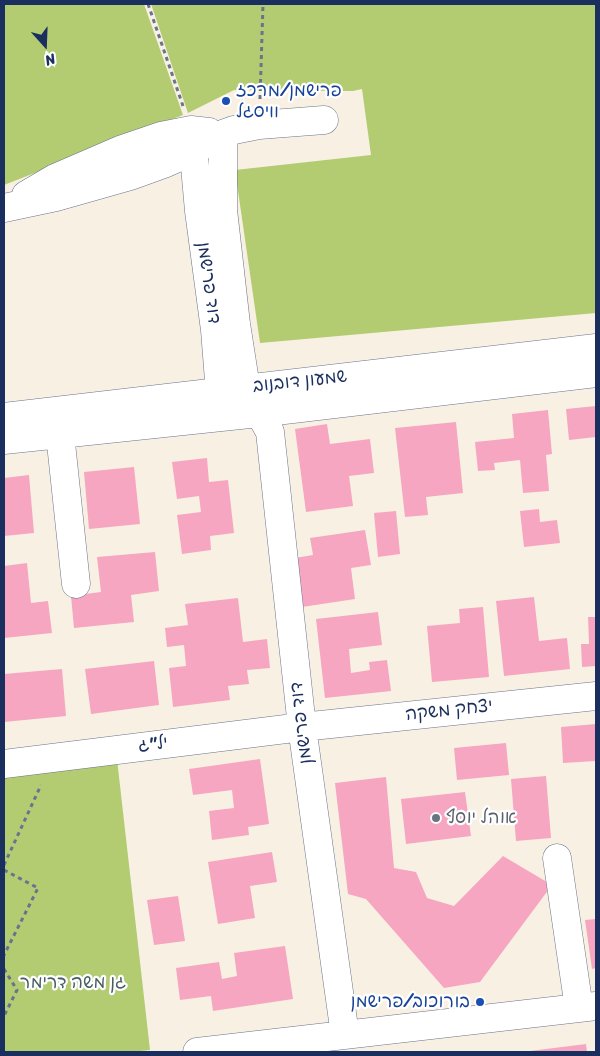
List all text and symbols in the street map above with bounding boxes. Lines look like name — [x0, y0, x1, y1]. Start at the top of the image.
north arrow — [20, 20, 70, 70]
text: N — [41, 46, 59, 73]
place label: פרישמן/מרכז וויסגל — [236, 80, 342, 122]
marker: פרישמן/מרכז וויסגל — [220, 95, 232, 107]
street label: דוד פרישמן — [192, 241, 224, 325]
street label: שמעון דובנוב — [252, 366, 348, 398]
street label: דוד פרישמן — [286, 681, 318, 765]
street label: יצחק משקה — [404, 696, 494, 726]
street label: יל"ג — [137, 732, 169, 758]
place label: אוהל יוסף — [446, 807, 516, 829]
marker: אוהל יוסף — [430, 812, 442, 824]
park label: גן משה דרימר — [20, 972, 126, 994]
place label: בורוכוב/פרישמן — [351, 991, 470, 1013]
marker: בורוכוב/פרישמן — [474, 996, 486, 1008]

